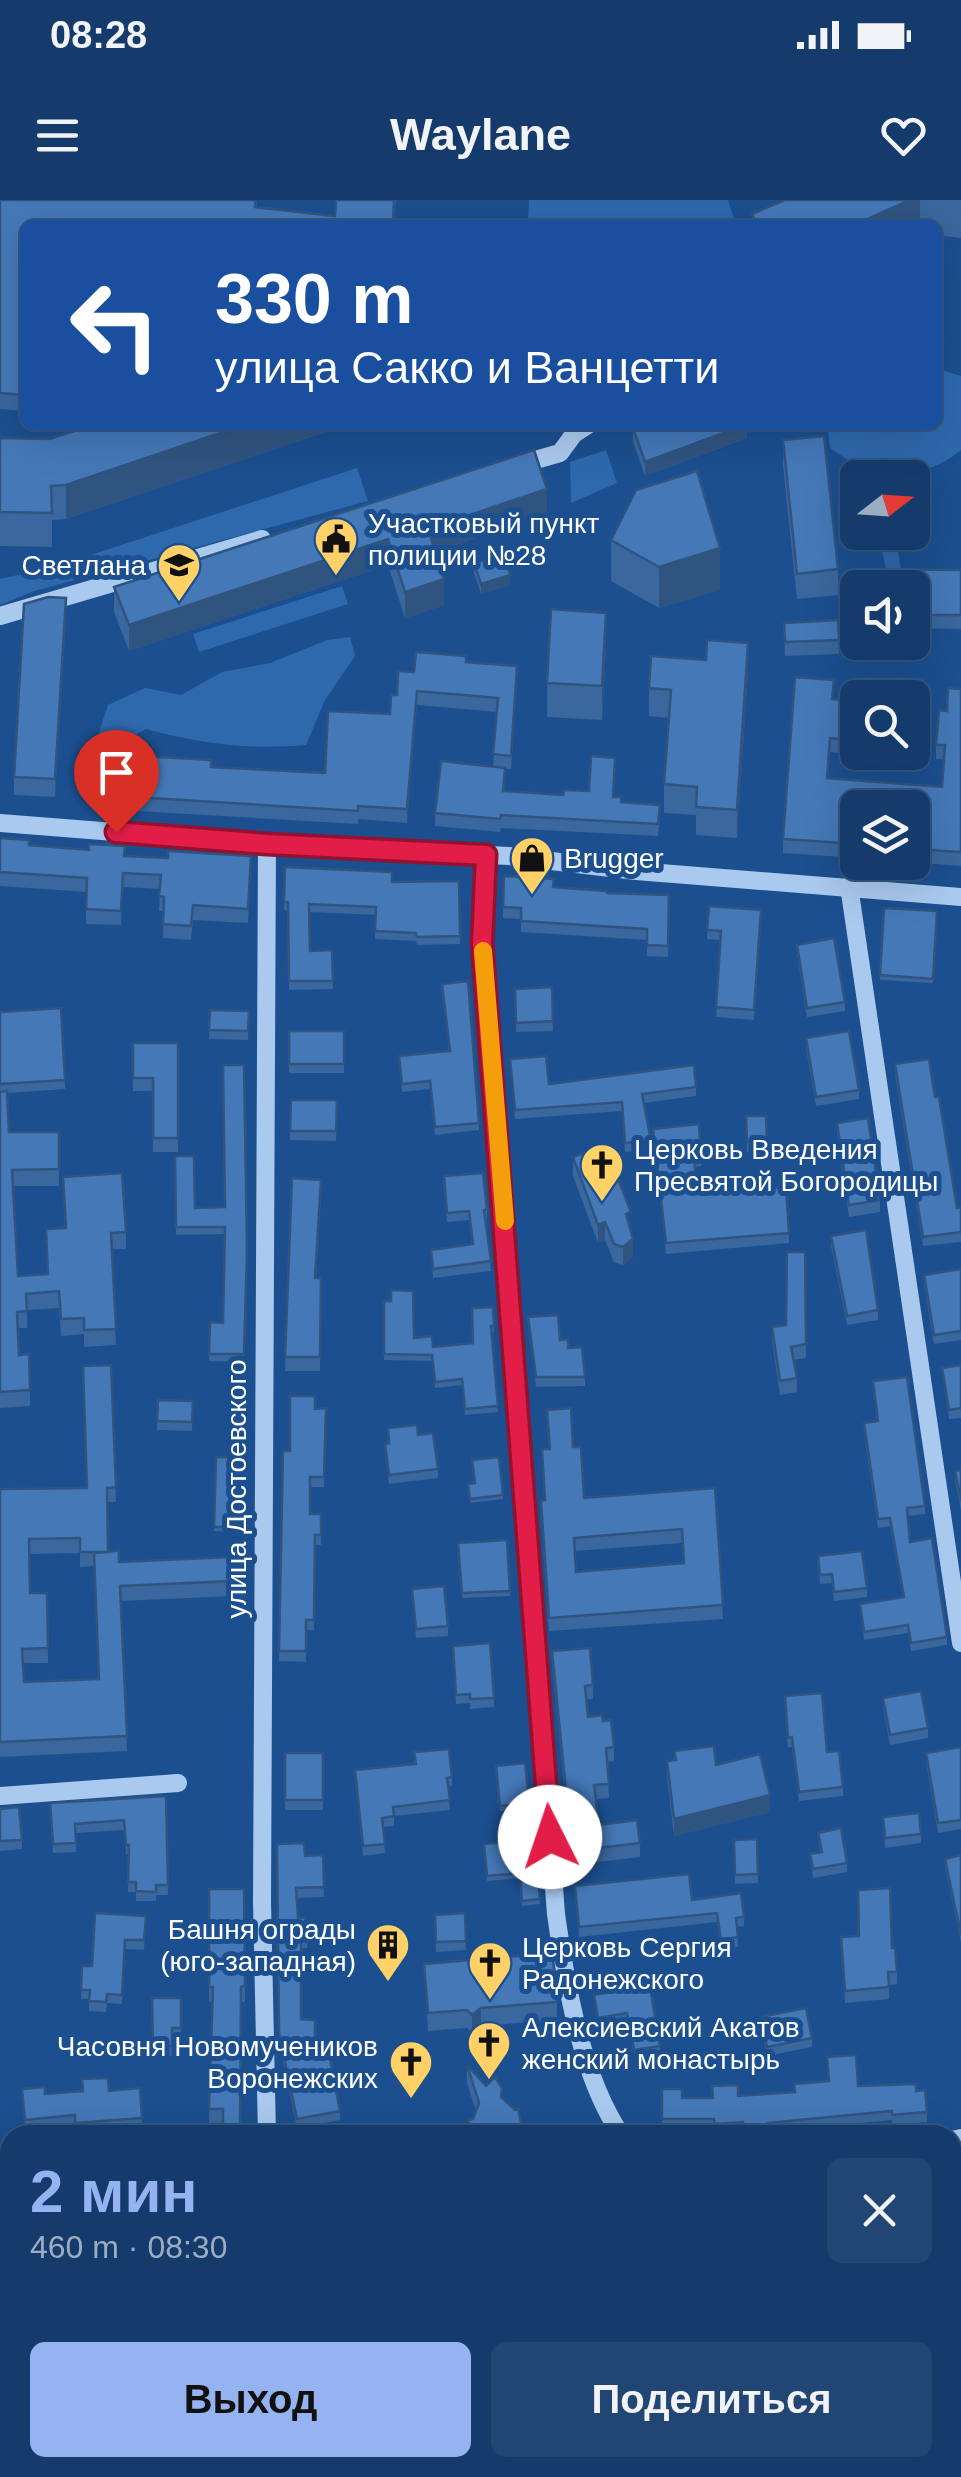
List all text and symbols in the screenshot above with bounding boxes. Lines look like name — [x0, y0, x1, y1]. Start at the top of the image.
text: 08:28 — [50, 14, 147, 56]
icon: menu — [30, 108, 85, 163]
icon: heart — [876, 108, 931, 163]
text: Waylane — [390, 109, 571, 160]
icon: left — [50, 260, 180, 390]
text: 330 m — [215, 260, 413, 338]
text: улица Сакко и Ванцетти — [215, 342, 719, 393]
north arrow — [840, 460, 930, 550]
map controls — [840, 460, 930, 880]
place label: Участковый пункт полиции №28 — [368, 508, 600, 571]
public building icon: Участковый пункт полиции №28 — [313, 516, 359, 577]
school or university icon: Светлана — [156, 542, 202, 603]
place label: Светлана — [21, 550, 146, 581]
button: sound — [840, 570, 930, 660]
button: search — [840, 680, 930, 770]
pin — [74, 730, 159, 833]
icon: arrive — [89, 745, 144, 800]
button: layers — [840, 790, 930, 880]
shop icon: Brugger — [509, 835, 555, 896]
place label: Brugger — [564, 843, 664, 874]
place label: Церковь Введения Пресвятой Богородицы — [634, 1134, 938, 1197]
church icon: Церковь Введения Пресвятой Богородицы — [579, 1142, 625, 1203]
street label: улица Достоевского — [221, 1359, 252, 1619]
position arrow — [498, 1785, 602, 1889]
place label: Башня ограды (юго-западная) — [160, 1914, 356, 1977]
building icon: Башня ограды (юго-западная) — [365, 1922, 411, 1983]
place label: Церковь Сергия Радонежского — [522, 1932, 732, 1995]
church icon: Церковь Сергия Радонежского — [467, 1940, 513, 2001]
place label: Алексиевский Акатов женский монастырь — [522, 2012, 800, 2075]
church icon: Алексиевский Акатов женский монастырь — [466, 2020, 512, 2081]
place label: Часовня Новомучеников Воронежских — [57, 2031, 378, 2094]
church icon: Часовня Новомучеников Воронежских — [388, 2039, 434, 2100]
text: 2 мин — [30, 2158, 198, 2225]
button: close — [827, 2158, 932, 2263]
text: 460 m · 08:30 — [30, 2229, 227, 2265]
button: Выход — [30, 2342, 471, 2457]
button: Поделиться — [491, 2342, 932, 2457]

